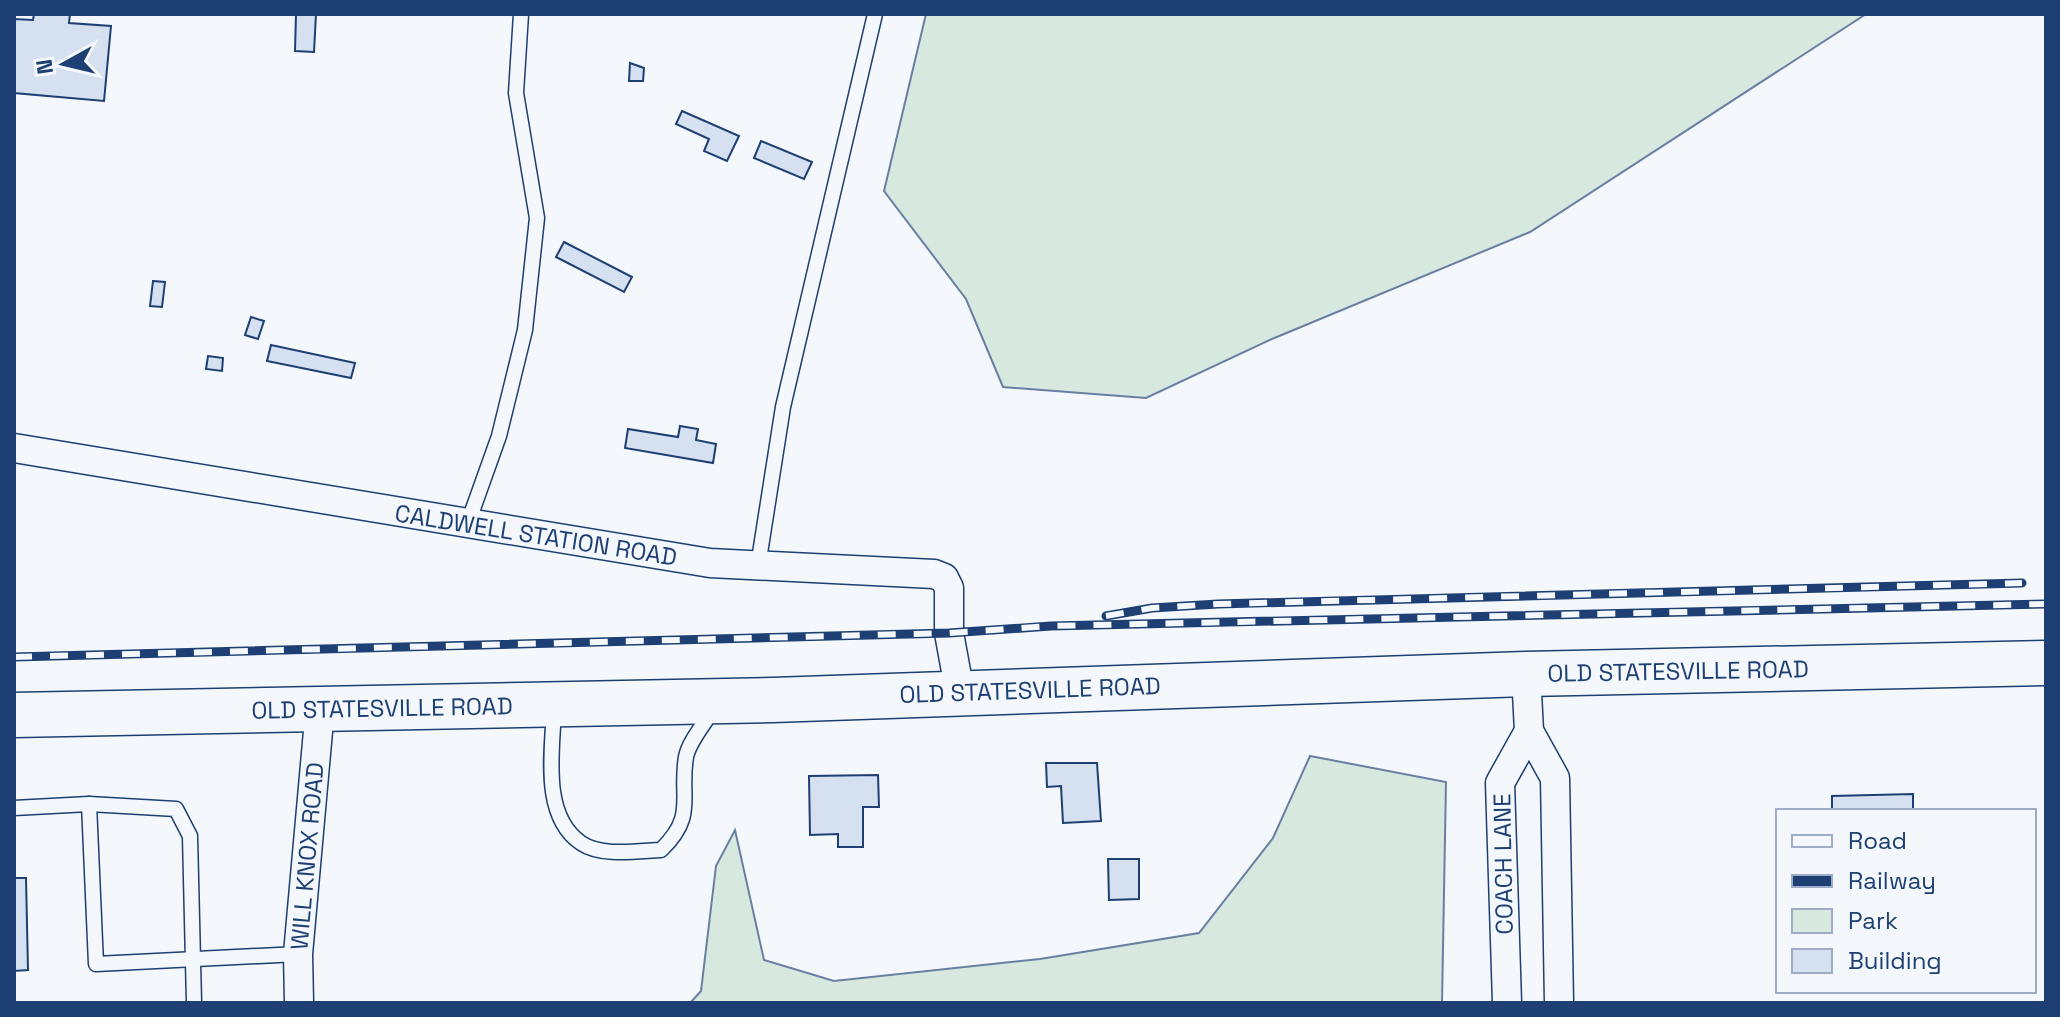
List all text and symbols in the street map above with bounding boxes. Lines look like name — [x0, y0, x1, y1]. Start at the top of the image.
north arrow — [24, 24, 104, 104]
text: N — [29, 58, 59, 76]
street label: CALDWELL STATION ROAD — [393, 497, 679, 573]
street label: OLD STATESVILLE ROAD — [1547, 653, 1809, 689]
street label: OLD STATESVILLE ROAD — [899, 670, 1161, 710]
street label: OLD STATESVILLE ROAD — [251, 690, 513, 726]
street label: WILL KNOX ROAD — [283, 761, 331, 951]
street label: COACH LANE — [1486, 793, 1520, 935]
legend — [1776, 809, 2036, 993]
text: Road — [1848, 825, 1907, 856]
text: Railway — [1848, 865, 1936, 896]
text: Park — [1848, 905, 1898, 936]
text: Building — [1848, 945, 1942, 976]

